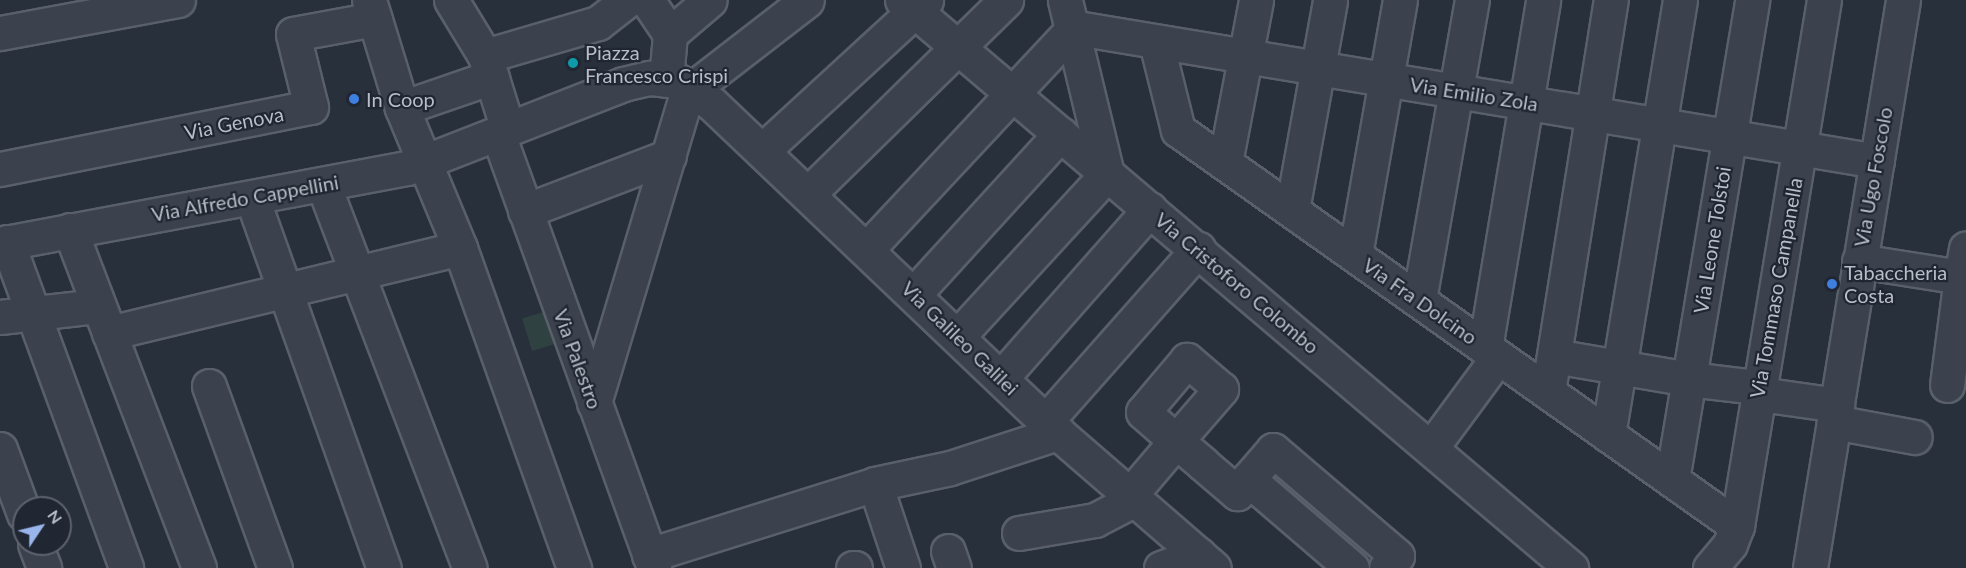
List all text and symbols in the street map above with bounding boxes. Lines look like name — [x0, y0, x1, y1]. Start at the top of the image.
place label: Piazza Francesco Crispi — [585, 40, 728, 87]
marker: Piazza Francesco Crispi — [566, 56, 580, 70]
street label: Via Emilio Zola — [1408, 72, 1540, 116]
place label: In Coop — [366, 87, 435, 111]
marker: In Coop — [347, 92, 361, 106]
street label: Via Genova — [182, 102, 286, 144]
street label: Via Ugo Foscolo — [1849, 105, 1897, 249]
street label: Via Leone Tolstoi — [1688, 165, 1736, 315]
street label: Via Alfredo Cappellini — [149, 170, 341, 226]
street label: Via Tommaso Campanella — [1745, 176, 1807, 400]
street label: Via Cristoforo Colombo — [1150, 207, 1324, 359]
street label: Via Fra Dolcino — [1358, 253, 1482, 349]
place label: Tabaccheria Costa — [1844, 260, 1947, 307]
street label: Via Galileo Galilei — [897, 276, 1023, 400]
marker: Tabaccheria Costa — [1825, 277, 1839, 291]
street label: Via Palestro — [549, 306, 607, 412]
north arrow — [12, 496, 72, 556]
text: N — [44, 506, 67, 527]

